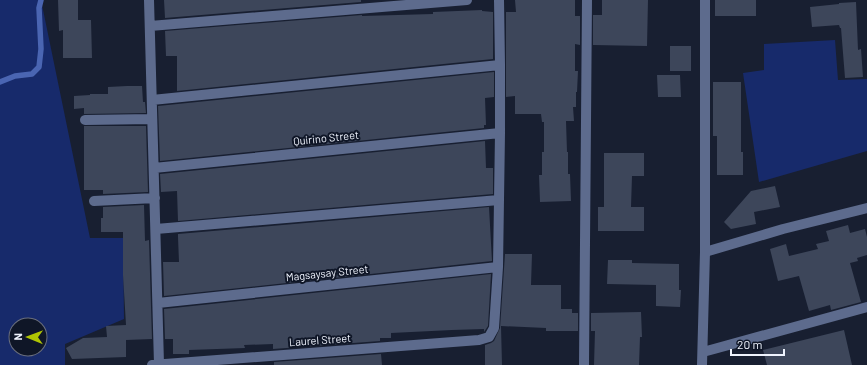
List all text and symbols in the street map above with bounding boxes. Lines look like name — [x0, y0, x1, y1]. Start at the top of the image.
street label: Quirino Street — [292, 128, 359, 147]
street label: Magsaysay Street — [285, 262, 369, 283]
north arrow — [8, 317, 48, 357]
street label: Laurel Street — [288, 331, 352, 348]
scale bar — [731, 331, 784, 357]
text: N — [11, 333, 24, 341]
text: 20 m — [737, 337, 763, 351]

